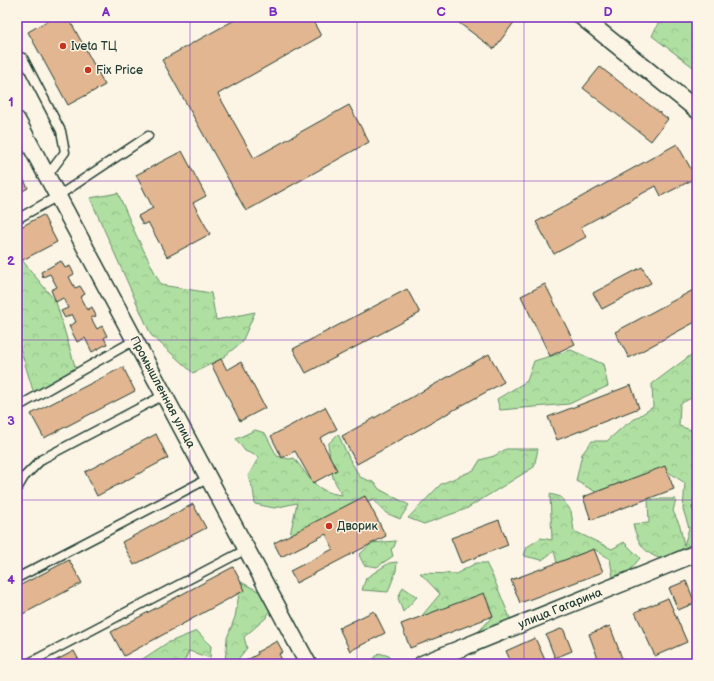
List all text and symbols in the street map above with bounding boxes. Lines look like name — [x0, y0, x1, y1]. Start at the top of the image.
text: A — [101, 4, 110, 20]
text: B — [268, 4, 278, 20]
text: C — [436, 4, 446, 20]
text: D — [603, 4, 613, 20]
place label: Iveta ТЦ — [71, 39, 118, 54]
marker: Iveta ТЦ — [58, 41, 68, 51]
place label: Fix Price — [96, 63, 143, 78]
marker: Fix Price — [83, 65, 93, 75]
text: 1 — [8, 94, 14, 110]
text: 2 — [7, 253, 15, 269]
street label: Промышленная улица — [127, 333, 199, 451]
text: 3 — [7, 413, 15, 429]
place label: Дворик — [337, 519, 379, 534]
marker: Дворик — [324, 521, 334, 531]
text: 4 — [7, 572, 15, 588]
street label: улица Гагарина — [516, 585, 604, 632]

